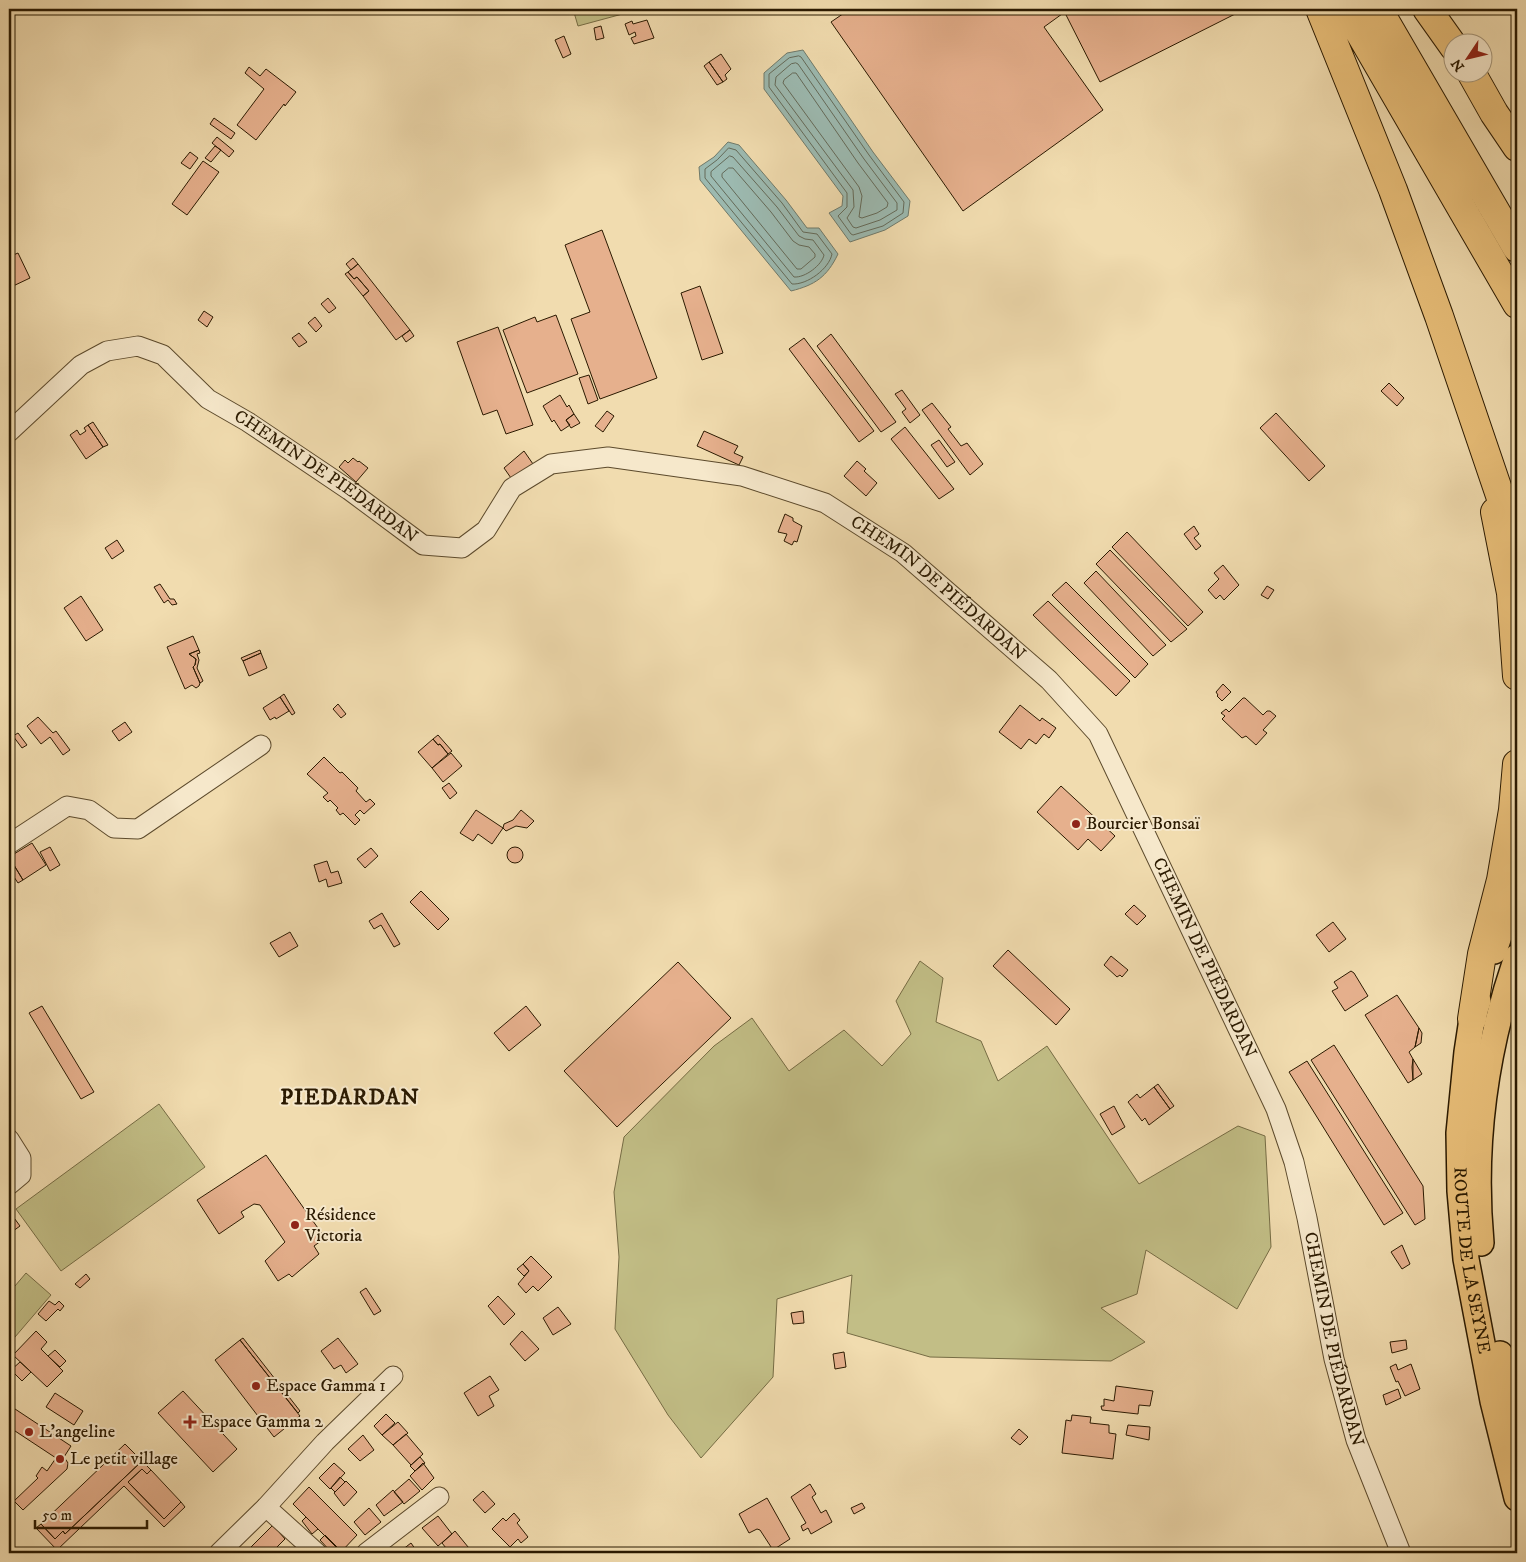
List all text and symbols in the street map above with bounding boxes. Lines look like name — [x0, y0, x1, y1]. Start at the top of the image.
north arrow — [1444, 32, 1494, 82]
text: N — [1447, 55, 1469, 75]
street label: CHEMIN DE PIÉDARDAN — [230, 405, 422, 548]
street label: CHEMIN DE PIÉDARDAN — [846, 511, 1030, 666]
place label: Bourcier Bonsaï — [1086, 813, 1200, 835]
marker: Bourcier Bonsaï — [1070, 818, 1082, 830]
street label: CHEMIN DE PIÉDARDAN — [1147, 854, 1261, 1062]
district label: PIEDARDAN — [280, 1084, 420, 1111]
street label: ROUTE DE LA SEYNE — [1449, 1167, 1495, 1356]
place label: Résidence Victoria — [304, 1204, 376, 1247]
marker: Résidence Victoria — [289, 1219, 301, 1231]
street label: CHEMIN DE PIÉDARDAN — [1299, 1230, 1368, 1449]
place label: Espace Gamma 1 — [266, 1375, 386, 1397]
marker: Espace Gamma 1 — [250, 1380, 262, 1392]
place label: Espace Gamma 2 — [201, 1411, 323, 1433]
marker: Espace Gamma 2 — [183, 1415, 197, 1429]
place label: L'angeline — [39, 1421, 115, 1443]
marker: L'angeline — [23, 1426, 35, 1438]
place label: Le petit village — [70, 1448, 178, 1470]
marker: Le petit village — [54, 1453, 66, 1465]
scale bar — [35, 1497, 148, 1529]
text: 50 m — [42, 1506, 72, 1525]

